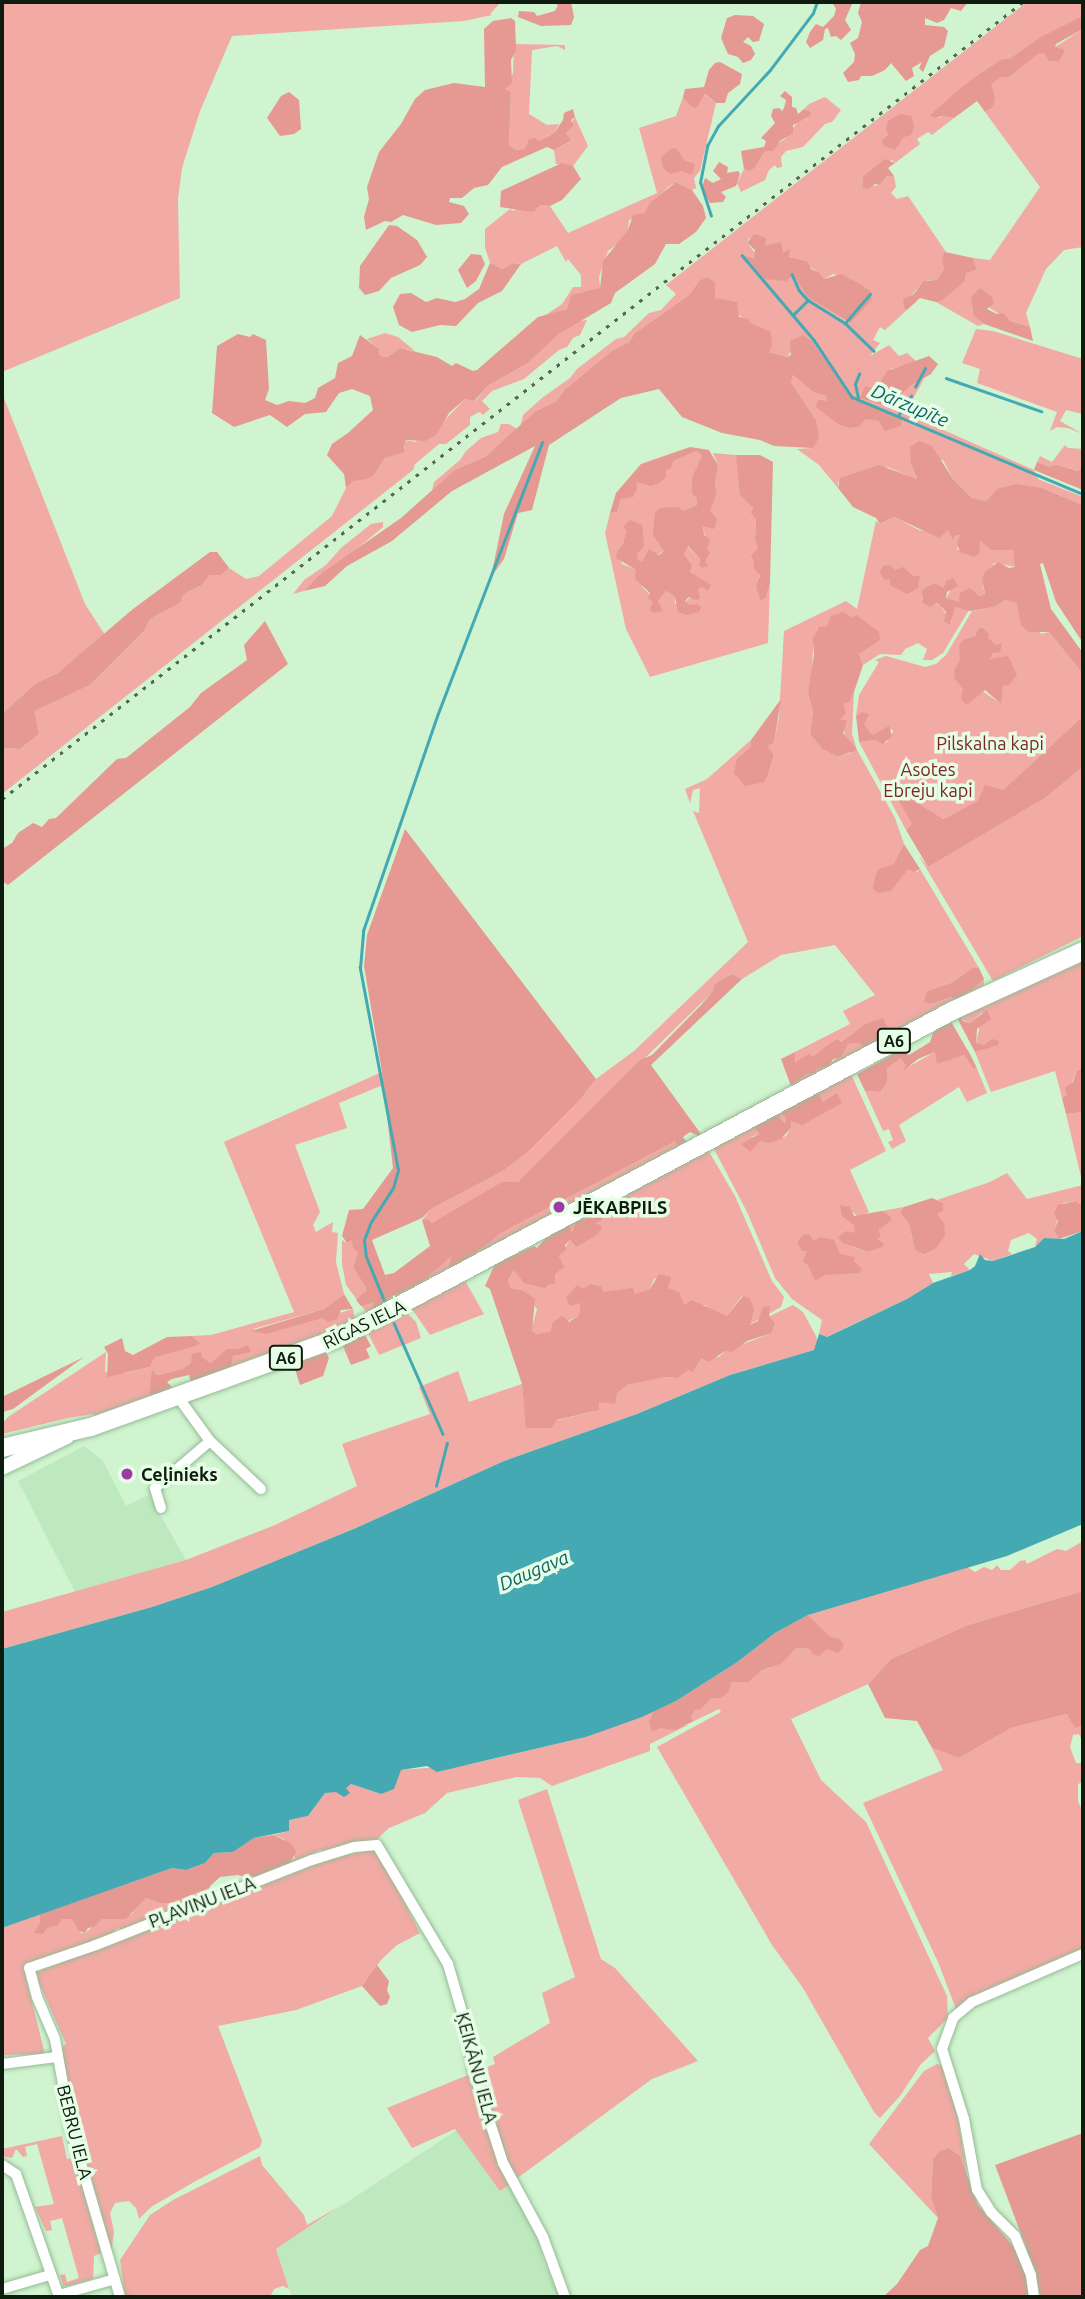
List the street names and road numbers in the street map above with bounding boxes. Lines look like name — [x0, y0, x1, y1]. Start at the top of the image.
road number: A6 — [876, 1028, 912, 1054]
street label: RĪGAS IELA — [319, 1295, 409, 1353]
road number: A6 — [268, 1346, 304, 1370]
street label: PĻAVIŅU IELA — [146, 1872, 258, 1932]
street label: ĶEIKĀNU IELA — [452, 2010, 502, 2126]
street label: BEBRU IELA — [53, 2082, 97, 2182]

